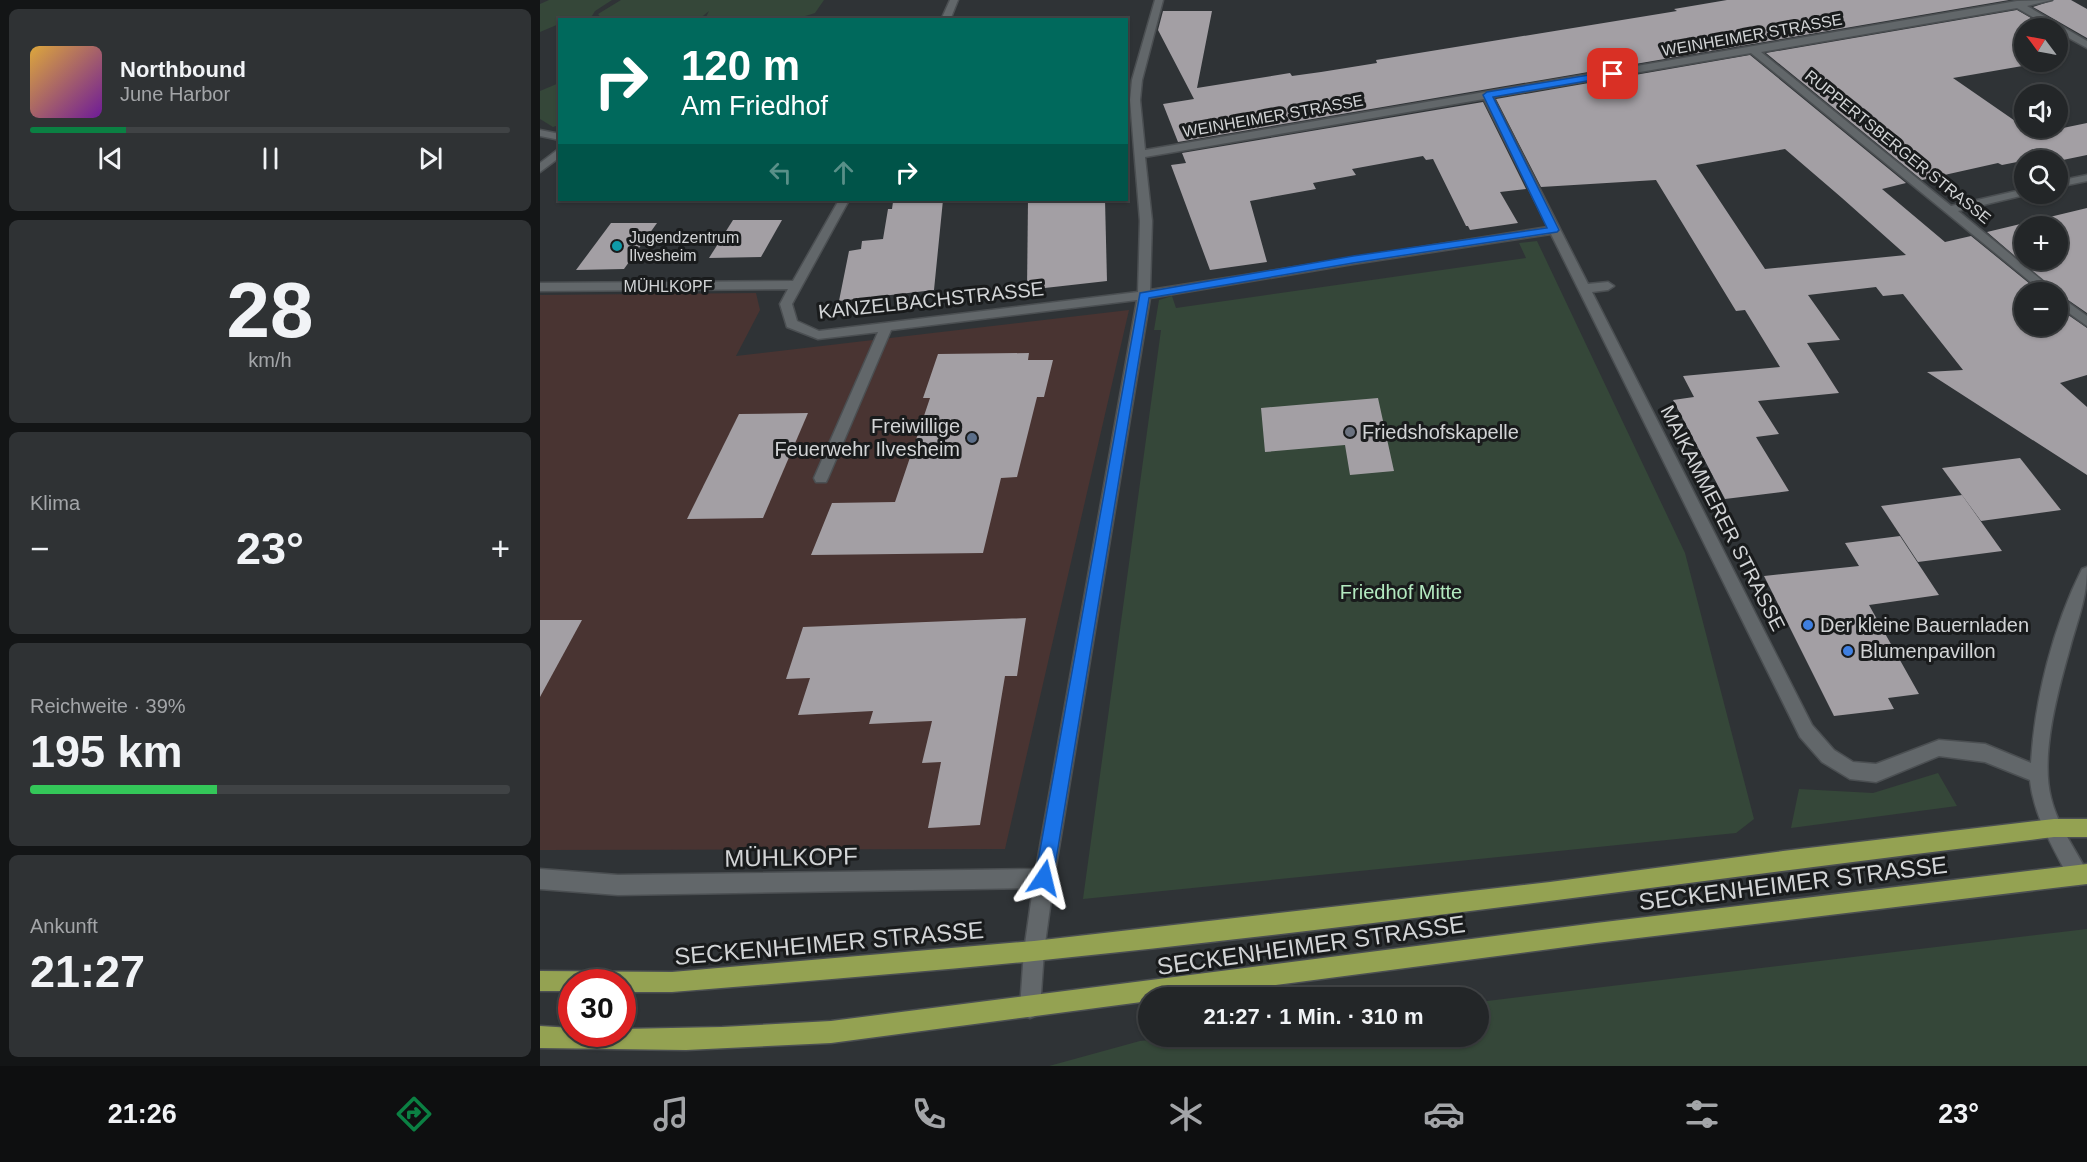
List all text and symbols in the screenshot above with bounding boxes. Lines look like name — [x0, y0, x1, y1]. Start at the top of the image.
street label: WEINHEIMER STRASSE — [1660, 11, 1844, 59]
north arrow — [2014, 18, 2068, 72]
map controls — [2014, 18, 2068, 336]
icon: right — [582, 42, 660, 120]
text: 120 m — [681, 42, 800, 89]
pin — [1587, 48, 1638, 99]
text: Northbound — [120, 57, 246, 82]
icon: arrive — [1596, 57, 1629, 90]
street label: RUPPERTSBERGER STRASSE — [1802, 67, 1994, 227]
text: June Harbor — [120, 83, 230, 105]
button: sound — [2014, 84, 2068, 138]
text: Am Friedhof — [681, 91, 828, 121]
street label: WEINHEIMER STRASSE — [1181, 92, 1365, 140]
icon: previous — [94, 142, 127, 175]
icon: pause — [254, 142, 287, 175]
icon: next — [414, 142, 447, 175]
button: search — [2014, 150, 2068, 204]
icon: left — [764, 156, 797, 189]
icon: ahead — [827, 156, 860, 189]
icon: right — [890, 156, 923, 189]
button: + — [2014, 216, 2068, 270]
place label: Jugendzentrum Ilvesheim — [629, 229, 739, 264]
marker: Jugendzentrum Ilvesheim — [610, 239, 624, 253]
text: 28 — [227, 266, 313, 354]
street label: KANZELBACHSTRASSE — [817, 277, 1045, 323]
street label: MÜHLKOPF — [624, 278, 713, 295]
button: − — [2014, 282, 2068, 336]
text: km/h — [248, 349, 292, 371]
street label: MAIKAMMERER STRASSE — [1656, 402, 1790, 634]
place label: Freiwillige Feuerwehr Ilvesheim — [774, 415, 960, 460]
place label: Friedshofskapelle — [1362, 421, 1519, 443]
marker: Friedshofskapelle — [1343, 425, 1357, 439]
marker: Freiwillige Feuerwehr Ilvesheim — [965, 431, 979, 445]
text: Klima — [30, 492, 80, 514]
text: 23° — [236, 523, 304, 574]
text: − — [30, 530, 49, 567]
text: + — [491, 530, 510, 567]
park label: Friedhof Mitte — [1340, 581, 1462, 603]
place label: Der kleine Bauernladen — [1820, 614, 2029, 636]
marker: Der kleine Bauernladen — [1801, 618, 1815, 632]
place label: Blumenpavillon — [1860, 640, 1996, 662]
marker: Blumenpavillon — [1841, 644, 1855, 658]
text: Reichweite · 39% — [30, 695, 186, 717]
text: 195 km — [30, 726, 183, 777]
street label: MÜHLKOPF — [724, 842, 858, 872]
position arrow — [1012, 846, 1076, 910]
street label: SECKENHEIMER STRASSE — [1637, 851, 1949, 915]
street label: SECKENHEIMER STRASSE — [1155, 910, 1467, 980]
text: Ankunft — [30, 915, 98, 937]
street label: SECKENHEIMER STRASSE — [673, 916, 985, 970]
text: 21:27 — [30, 946, 145, 997]
speed limit sign: 30 — [558, 969, 636, 1047]
text: 21:27 · 1 Min. · 310 m — [1203, 1004, 1424, 1029]
icon: directions — [393, 1093, 435, 1135]
icon: music — [650, 1093, 692, 1135]
icon: phone — [908, 1093, 950, 1135]
icon: climate — [1165, 1093, 1207, 1135]
icon: car — [1423, 1093, 1465, 1135]
icon: filters — [1681, 1093, 1723, 1135]
text: 21:26 — [108, 1099, 177, 1129]
text: 23° — [1938, 1099, 1979, 1129]

